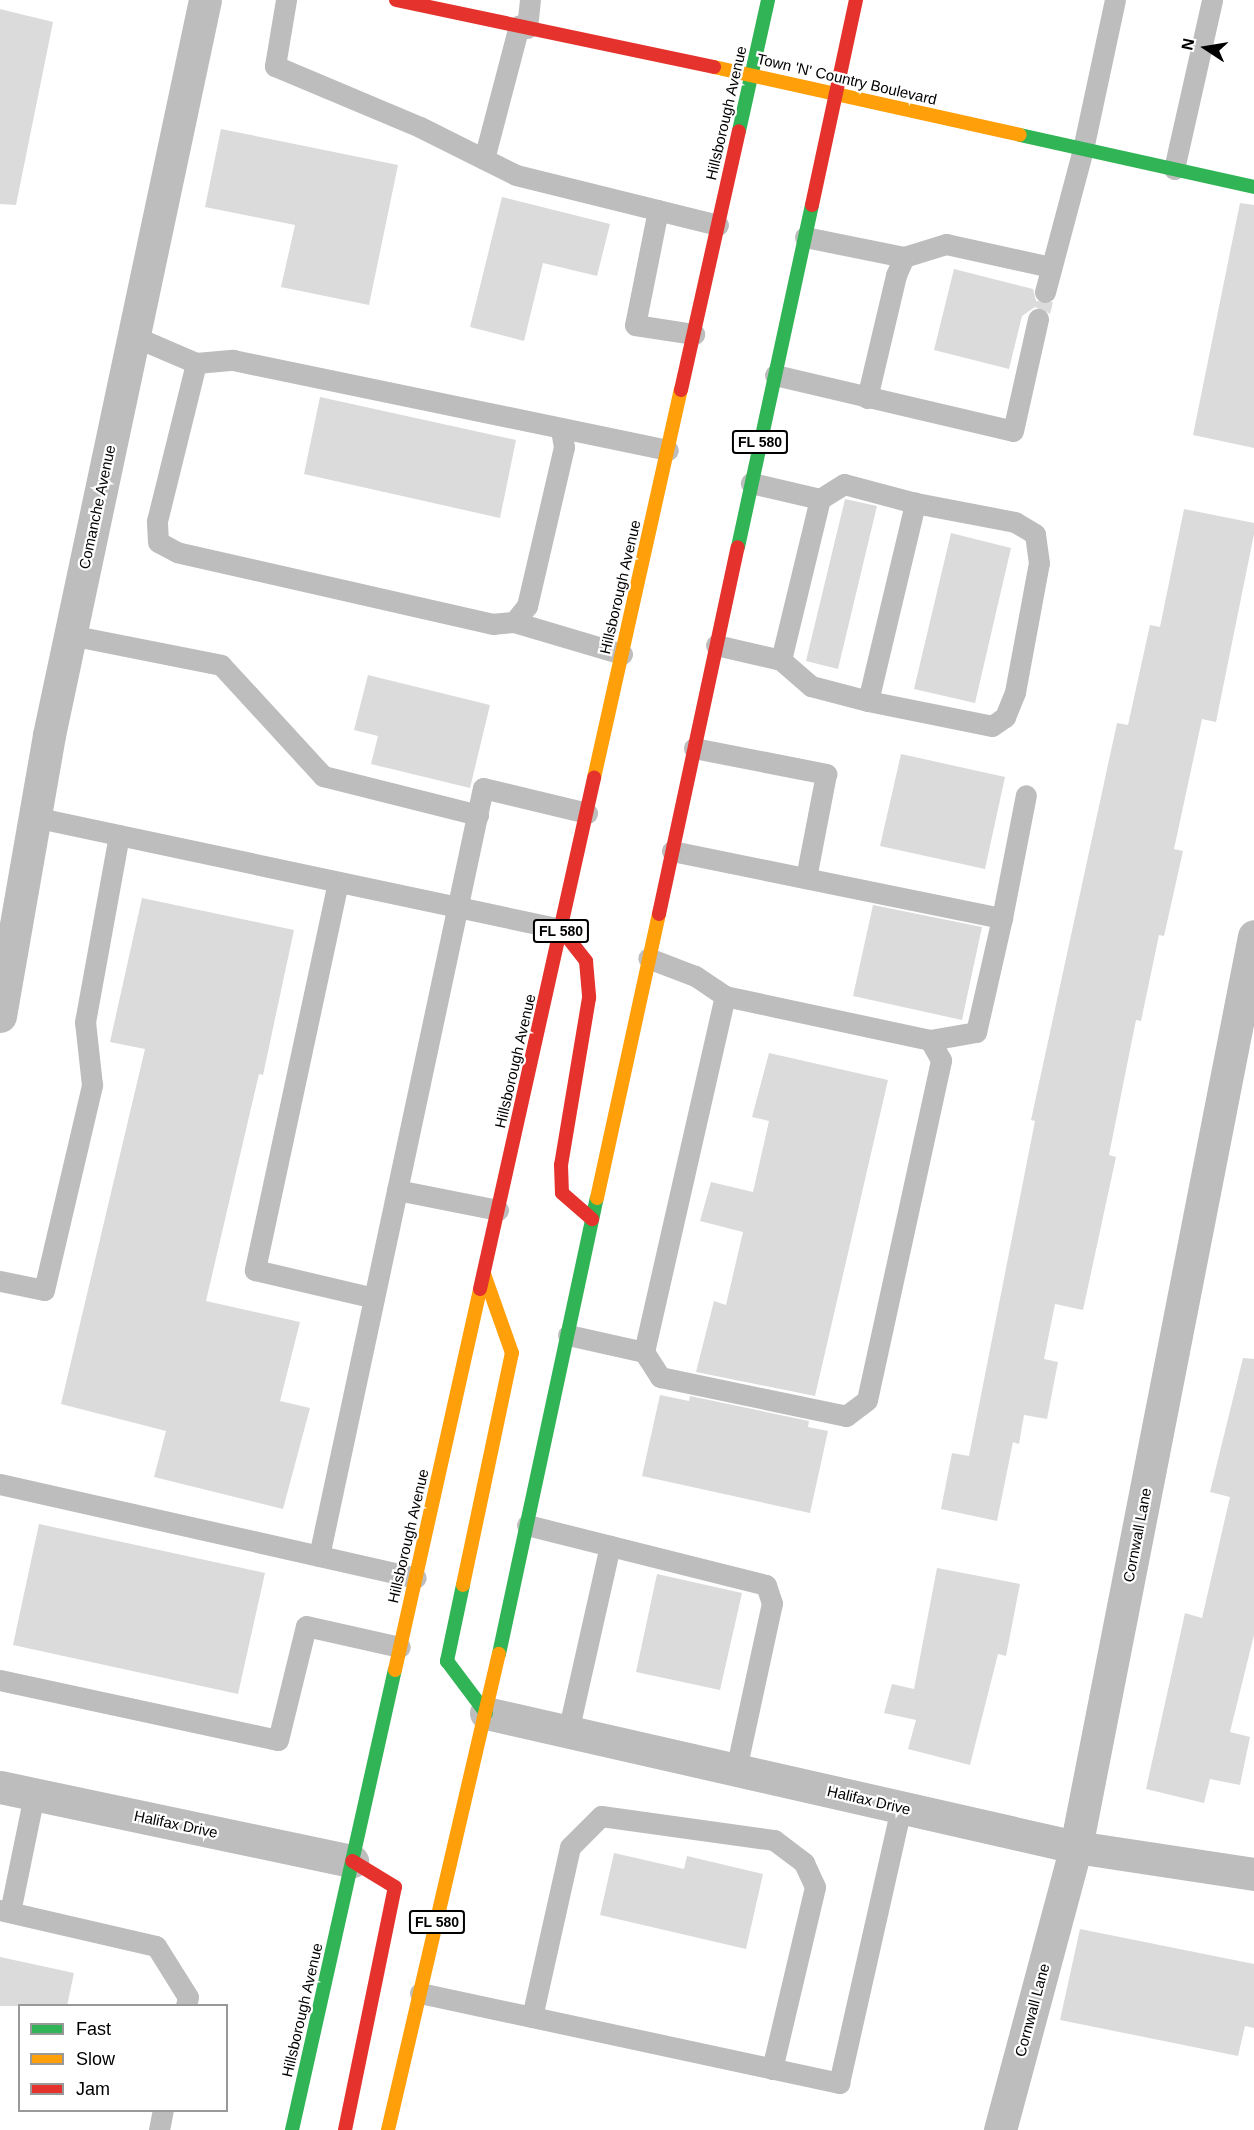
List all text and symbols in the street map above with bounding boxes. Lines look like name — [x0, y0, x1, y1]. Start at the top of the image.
north arrow — [1176, 18, 1236, 78]
text: N — [1178, 37, 1197, 52]
street label: Hillsborough Avenue — [702, 44, 750, 182]
street label: Town 'N' Country Boulevard — [755, 50, 939, 108]
road number: FL 580 — [732, 431, 789, 453]
street label: Comanche Avenue — [75, 443, 119, 571]
street label: Hillsborough Avenue — [596, 518, 644, 656]
road number: FL 580 — [532, 920, 590, 942]
street label: Hillsborough Avenue — [491, 992, 539, 1130]
street label: Hillsborough Avenue — [384, 1467, 432, 1605]
street label: Cornwall Lane — [1119, 1486, 1155, 1584]
street label: Halifax Drive — [826, 1782, 912, 1818]
street label: Halifax Drive — [133, 1806, 219, 1842]
road number: FL 580 — [408, 1911, 466, 1933]
street label: Hillsborough Avenue — [278, 1941, 326, 2079]
street label: Cornwall Lane — [1011, 1961, 1053, 2059]
legend — [18, 2004, 228, 2112]
text: Fast — [76, 2019, 111, 2039]
text: Slow — [76, 2049, 115, 2069]
text: Jam — [76, 2079, 110, 2099]

